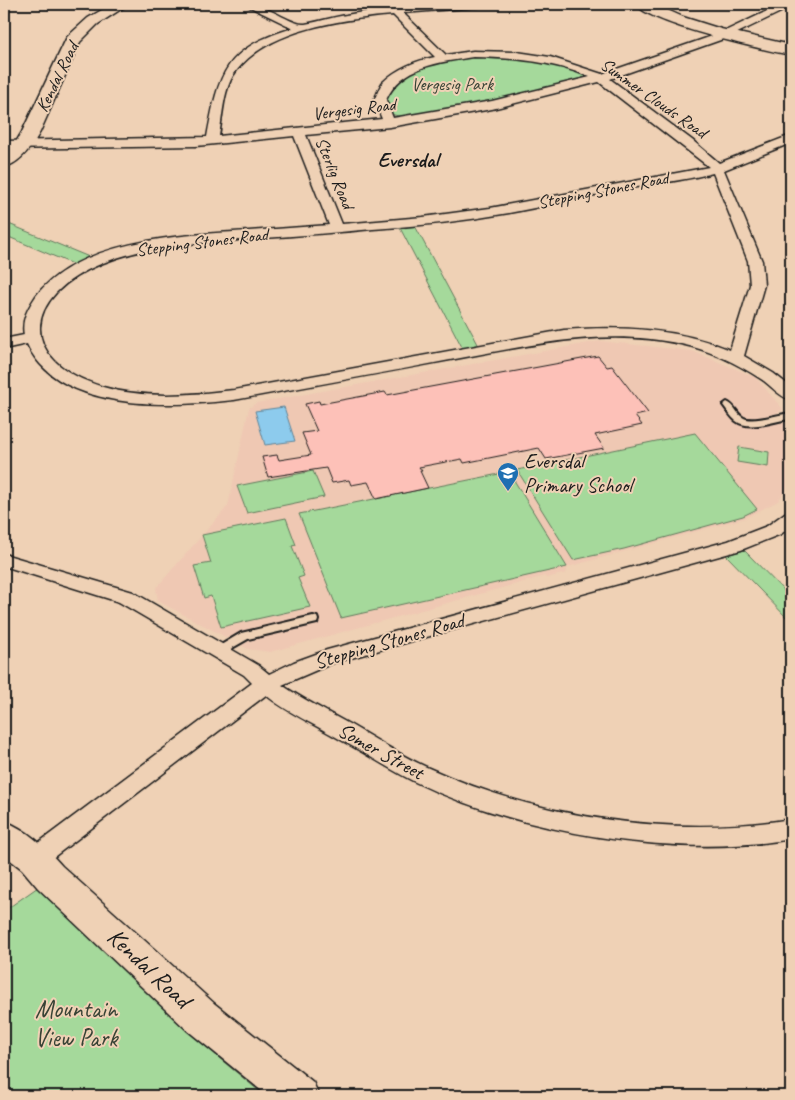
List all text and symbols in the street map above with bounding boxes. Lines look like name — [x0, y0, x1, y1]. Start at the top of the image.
street label: Kendal Road — [31, 36, 85, 115]
street label: Summer Clouds Road — [596, 53, 714, 145]
park label: Vergesig Park — [411, 73, 494, 95]
street label: Vergesig Road — [311, 93, 400, 125]
street label: Sterlig Road — [311, 134, 360, 215]
district label: Eversdal — [378, 147, 443, 173]
street label: Stepping Stones Road — [536, 166, 673, 213]
street label: Stepping Stones Road — [135, 223, 272, 261]
place label: Eversdal Primary School — [524, 448, 635, 498]
school or university icon: Eversdal Primary School — [496, 461, 520, 492]
street label: Stepping Stones Road — [311, 606, 470, 675]
street label: Somer Street — [334, 717, 430, 786]
street label: Kendal Road — [100, 921, 201, 1018]
park label: Mountain View Park — [35, 993, 119, 1054]

